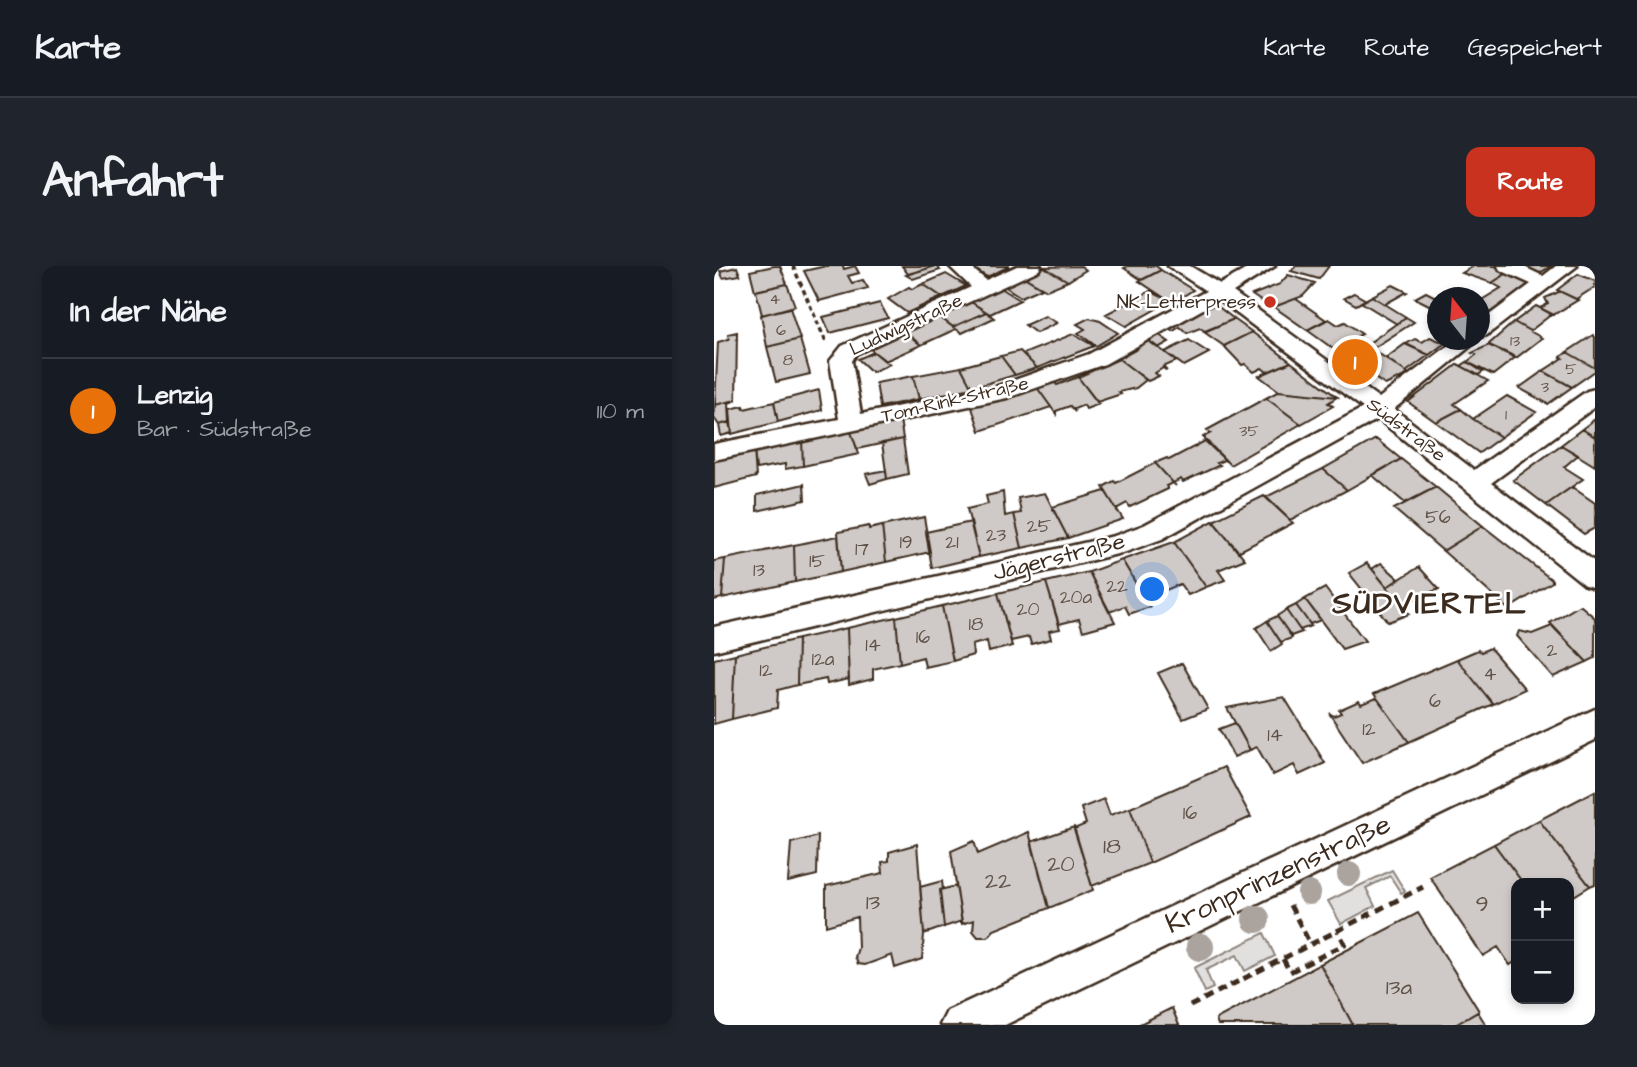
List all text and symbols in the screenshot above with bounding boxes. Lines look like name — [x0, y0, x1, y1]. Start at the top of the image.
text: Karte — [35, 25, 121, 71]
text: Karte — [1263, 31, 1326, 65]
text: Route — [1364, 31, 1429, 65]
text: Gespeichert — [1467, 31, 1602, 65]
button: Route — [1466, 147, 1595, 217]
text: Anfahrt — [42, 148, 223, 216]
street label: Ludwigstraße — [845, 287, 967, 364]
north arrow — [1427, 287, 1490, 350]
house number: 4 — [770, 288, 781, 310]
place label: NK-Letterpress — [1117, 289, 1256, 316]
text: In der Nähe — [70, 291, 227, 333]
marker: NK-Letterpress — [1262, 294, 1278, 310]
house number: 6 — [776, 319, 786, 341]
house number: 13 — [1510, 330, 1520, 352]
pin: 1 — [1332, 336, 1378, 388]
house number: 8 — [783, 349, 793, 371]
house number: 5 — [1565, 358, 1577, 380]
street label: Tom-Rink-Straße — [879, 370, 1031, 430]
house number: 3 — [1541, 376, 1549, 398]
text: Lenzig — [137, 377, 212, 413]
street label: Südstraße — [1361, 391, 1451, 469]
text: 1 — [92, 395, 94, 427]
text: 110 m — [596, 395, 644, 427]
house number: 1 — [1505, 404, 1507, 426]
text: Bar · Südstraße — [137, 413, 312, 445]
house number: 35 — [1239, 420, 1259, 442]
house number: 56 — [1425, 504, 1451, 531]
house number: 25 — [1027, 513, 1052, 540]
house number: 23 — [986, 522, 1007, 549]
street label: Jägerstraße — [990, 525, 1129, 590]
house number: 19 — [899, 529, 913, 556]
house number: 21 — [945, 529, 959, 556]
house number: 17 — [855, 536, 869, 563]
house number: 15 — [809, 548, 825, 575]
house number: 13 — [753, 557, 765, 584]
your location — [1135, 572, 1169, 606]
house number: 22 — [1106, 573, 1128, 600]
district label: SÜDVIERTEL — [1331, 583, 1528, 625]
house number: 20a — [1060, 584, 1093, 611]
house number: 20 — [1017, 596, 1039, 623]
house number: 18 — [969, 611, 983, 638]
house number: 16 — [916, 624, 930, 651]
house number: 14 — [865, 632, 881, 659]
house number: 2 — [1547, 637, 1558, 664]
house number: 12a — [812, 646, 835, 673]
house number: 12 — [759, 657, 773, 684]
house number: 4 — [1484, 661, 1497, 688]
house number: 6 — [1429, 688, 1441, 715]
house number: 12 — [1362, 716, 1376, 743]
house number: 14 — [1267, 722, 1283, 749]
house number: 16 — [1183, 800, 1197, 827]
street label: Kronprinzenstraße — [1159, 805, 1397, 943]
house number: 18 — [1103, 830, 1121, 862]
house number: 20 — [1047, 848, 1075, 880]
house number: 22 — [985, 865, 1011, 897]
map controls — [1511, 878, 1574, 1004]
button: + — [1511, 878, 1574, 941]
house number: 13 — [866, 886, 881, 918]
house number: 9 — [1475, 888, 1489, 920]
button: − — [1511, 941, 1574, 1004]
house number: 13a — [1386, 971, 1412, 1003]

